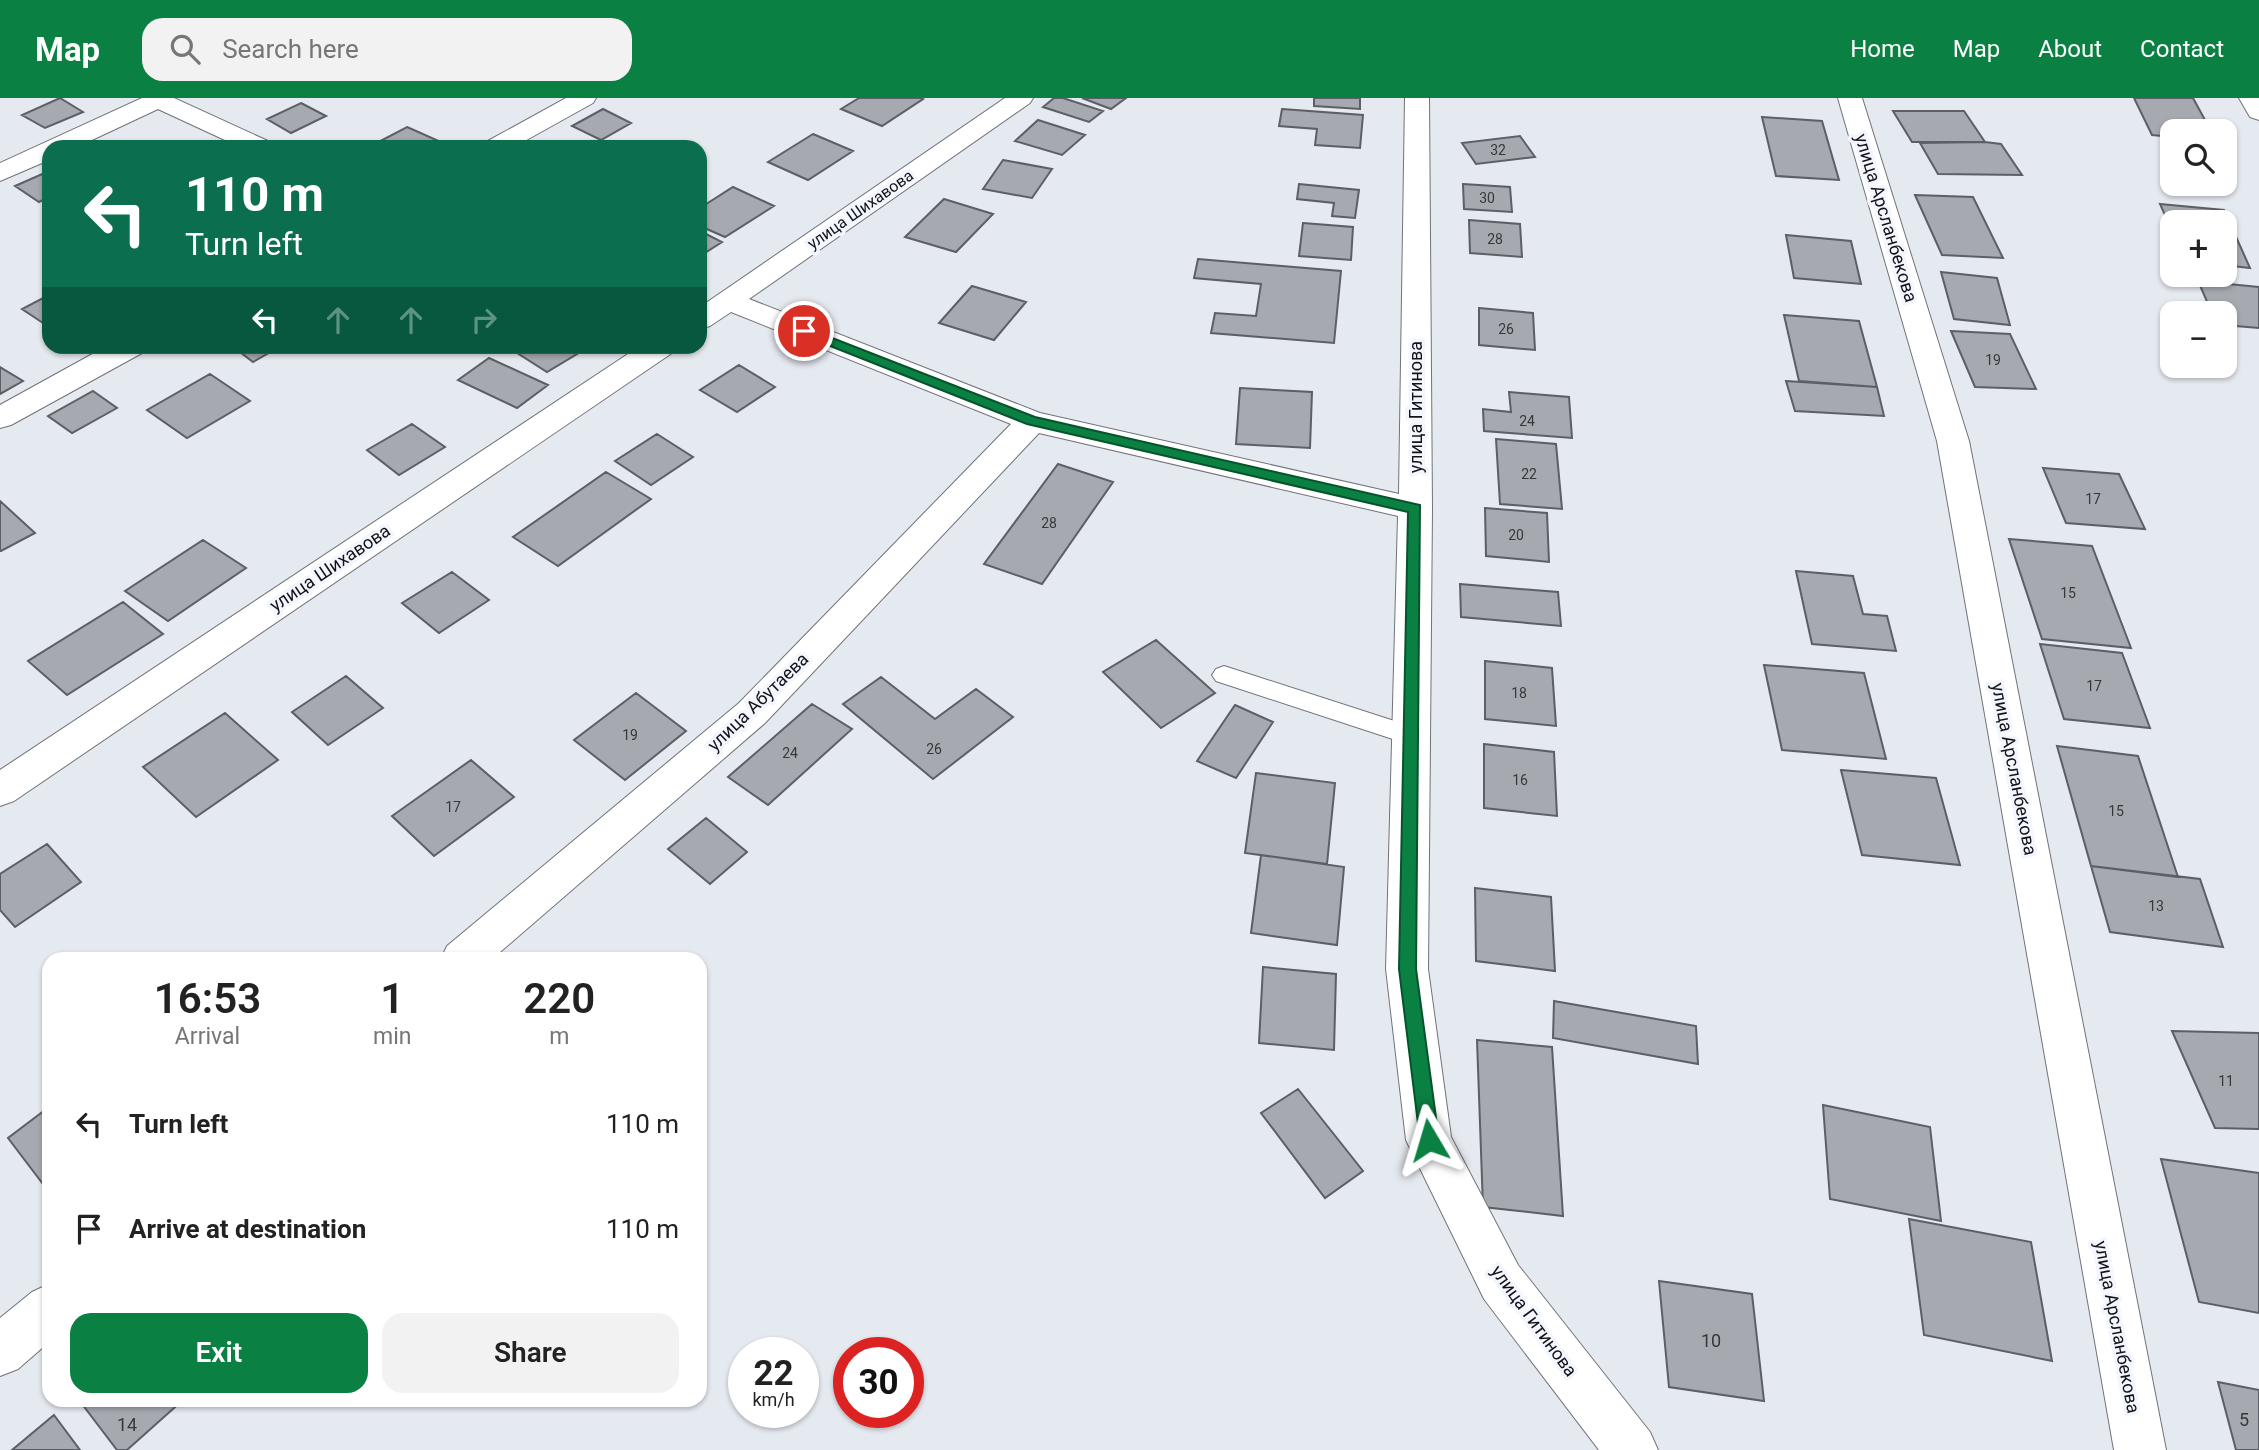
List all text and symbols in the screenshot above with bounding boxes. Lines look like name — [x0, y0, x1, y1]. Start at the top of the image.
search box — [142, 18, 632, 81]
text: Map — [35, 30, 100, 69]
icon: search — [166, 30, 204, 68]
text: Search here — [222, 34, 359, 64]
text: Home — [1850, 35, 1915, 63]
text: Map — [1953, 35, 2000, 63]
text: About — [2038, 35, 2102, 63]
text: Contact — [2140, 35, 2224, 63]
map controls — [2160, 119, 2237, 378]
button: search — [2160, 119, 2237, 196]
street label: улица Арсланбекова — [1851, 131, 1922, 305]
house number: 32 — [1490, 142, 1506, 158]
text: 110 m — [185, 166, 324, 223]
street label: улица Шихавова — [804, 166, 917, 253]
icon: left — [70, 168, 161, 259]
house number: 30 — [1479, 190, 1495, 206]
button: + — [2160, 210, 2237, 287]
text: Turn left — [185, 225, 303, 263]
house number: 28 — [1487, 231, 1503, 247]
icon: left — [246, 301, 284, 339]
icon: ahead — [319, 301, 357, 339]
icon: ahead — [392, 301, 430, 339]
icon: right — [465, 301, 503, 339]
pin — [774, 301, 834, 361]
button: − — [2160, 301, 2237, 378]
icon: arrive — [785, 312, 823, 350]
house number: 26 — [1498, 321, 1514, 337]
street label: улица Гитинова — [1405, 341, 1426, 473]
house number: 19 — [1985, 352, 2001, 368]
house number: 24 — [1519, 413, 1535, 429]
house number: 22 — [1521, 466, 1537, 482]
house number: 17 — [2085, 491, 2101, 507]
house number: 28 — [1041, 515, 1057, 531]
street label: улица Шихавова — [266, 520, 394, 616]
house number: 20 — [1508, 527, 1524, 543]
house number: 15 — [2060, 585, 2076, 601]
street label: улица Абутаева — [703, 648, 812, 755]
house number: 17 — [2086, 678, 2102, 694]
street label: улица Арсланбекова — [1987, 681, 2042, 857]
house number: 18 — [1511, 685, 1527, 701]
house number: 19 — [622, 727, 638, 743]
house number: 26 — [926, 741, 942, 757]
house number: 24 — [782, 745, 798, 761]
house number: 16 — [1512, 772, 1528, 788]
house number: 17 — [445, 799, 461, 815]
house number: 15 — [2108, 803, 2124, 819]
house number: 13 — [2148, 898, 2164, 914]
text: 16:53 — [154, 974, 261, 1023]
text: 1 — [380, 974, 404, 1023]
text: 220 — [523, 974, 595, 1023]
text: Arrival — [175, 1023, 240, 1050]
text: min — [373, 1023, 411, 1050]
text: m — [549, 1023, 569, 1050]
house number: 11 — [2218, 1073, 2234, 1089]
position arrow — [1392, 1103, 1466, 1177]
icon: left — [70, 1105, 108, 1143]
text: Turn left — [129, 1109, 228, 1139]
text: 110 m — [606, 1109, 679, 1139]
icon: arrive — [70, 1210, 108, 1248]
text: Arrive at destination — [129, 1214, 366, 1244]
text: 110 m — [606, 1214, 679, 1244]
street label: улица Арсланбекова — [2090, 1239, 2145, 1415]
street label: улица Гитинова — [1487, 1261, 1582, 1380]
button: Exit — [70, 1313, 368, 1393]
button: Share — [382, 1313, 679, 1393]
house number: 10 — [1701, 1330, 1721, 1351]
speed limit sign: 30 — [833, 1337, 924, 1428]
text: 22 — [753, 1353, 794, 1394]
text: km/h — [752, 1389, 795, 1410]
house number: 5 — [2239, 1409, 2249, 1430]
house number: 14 — [117, 1414, 137, 1435]

